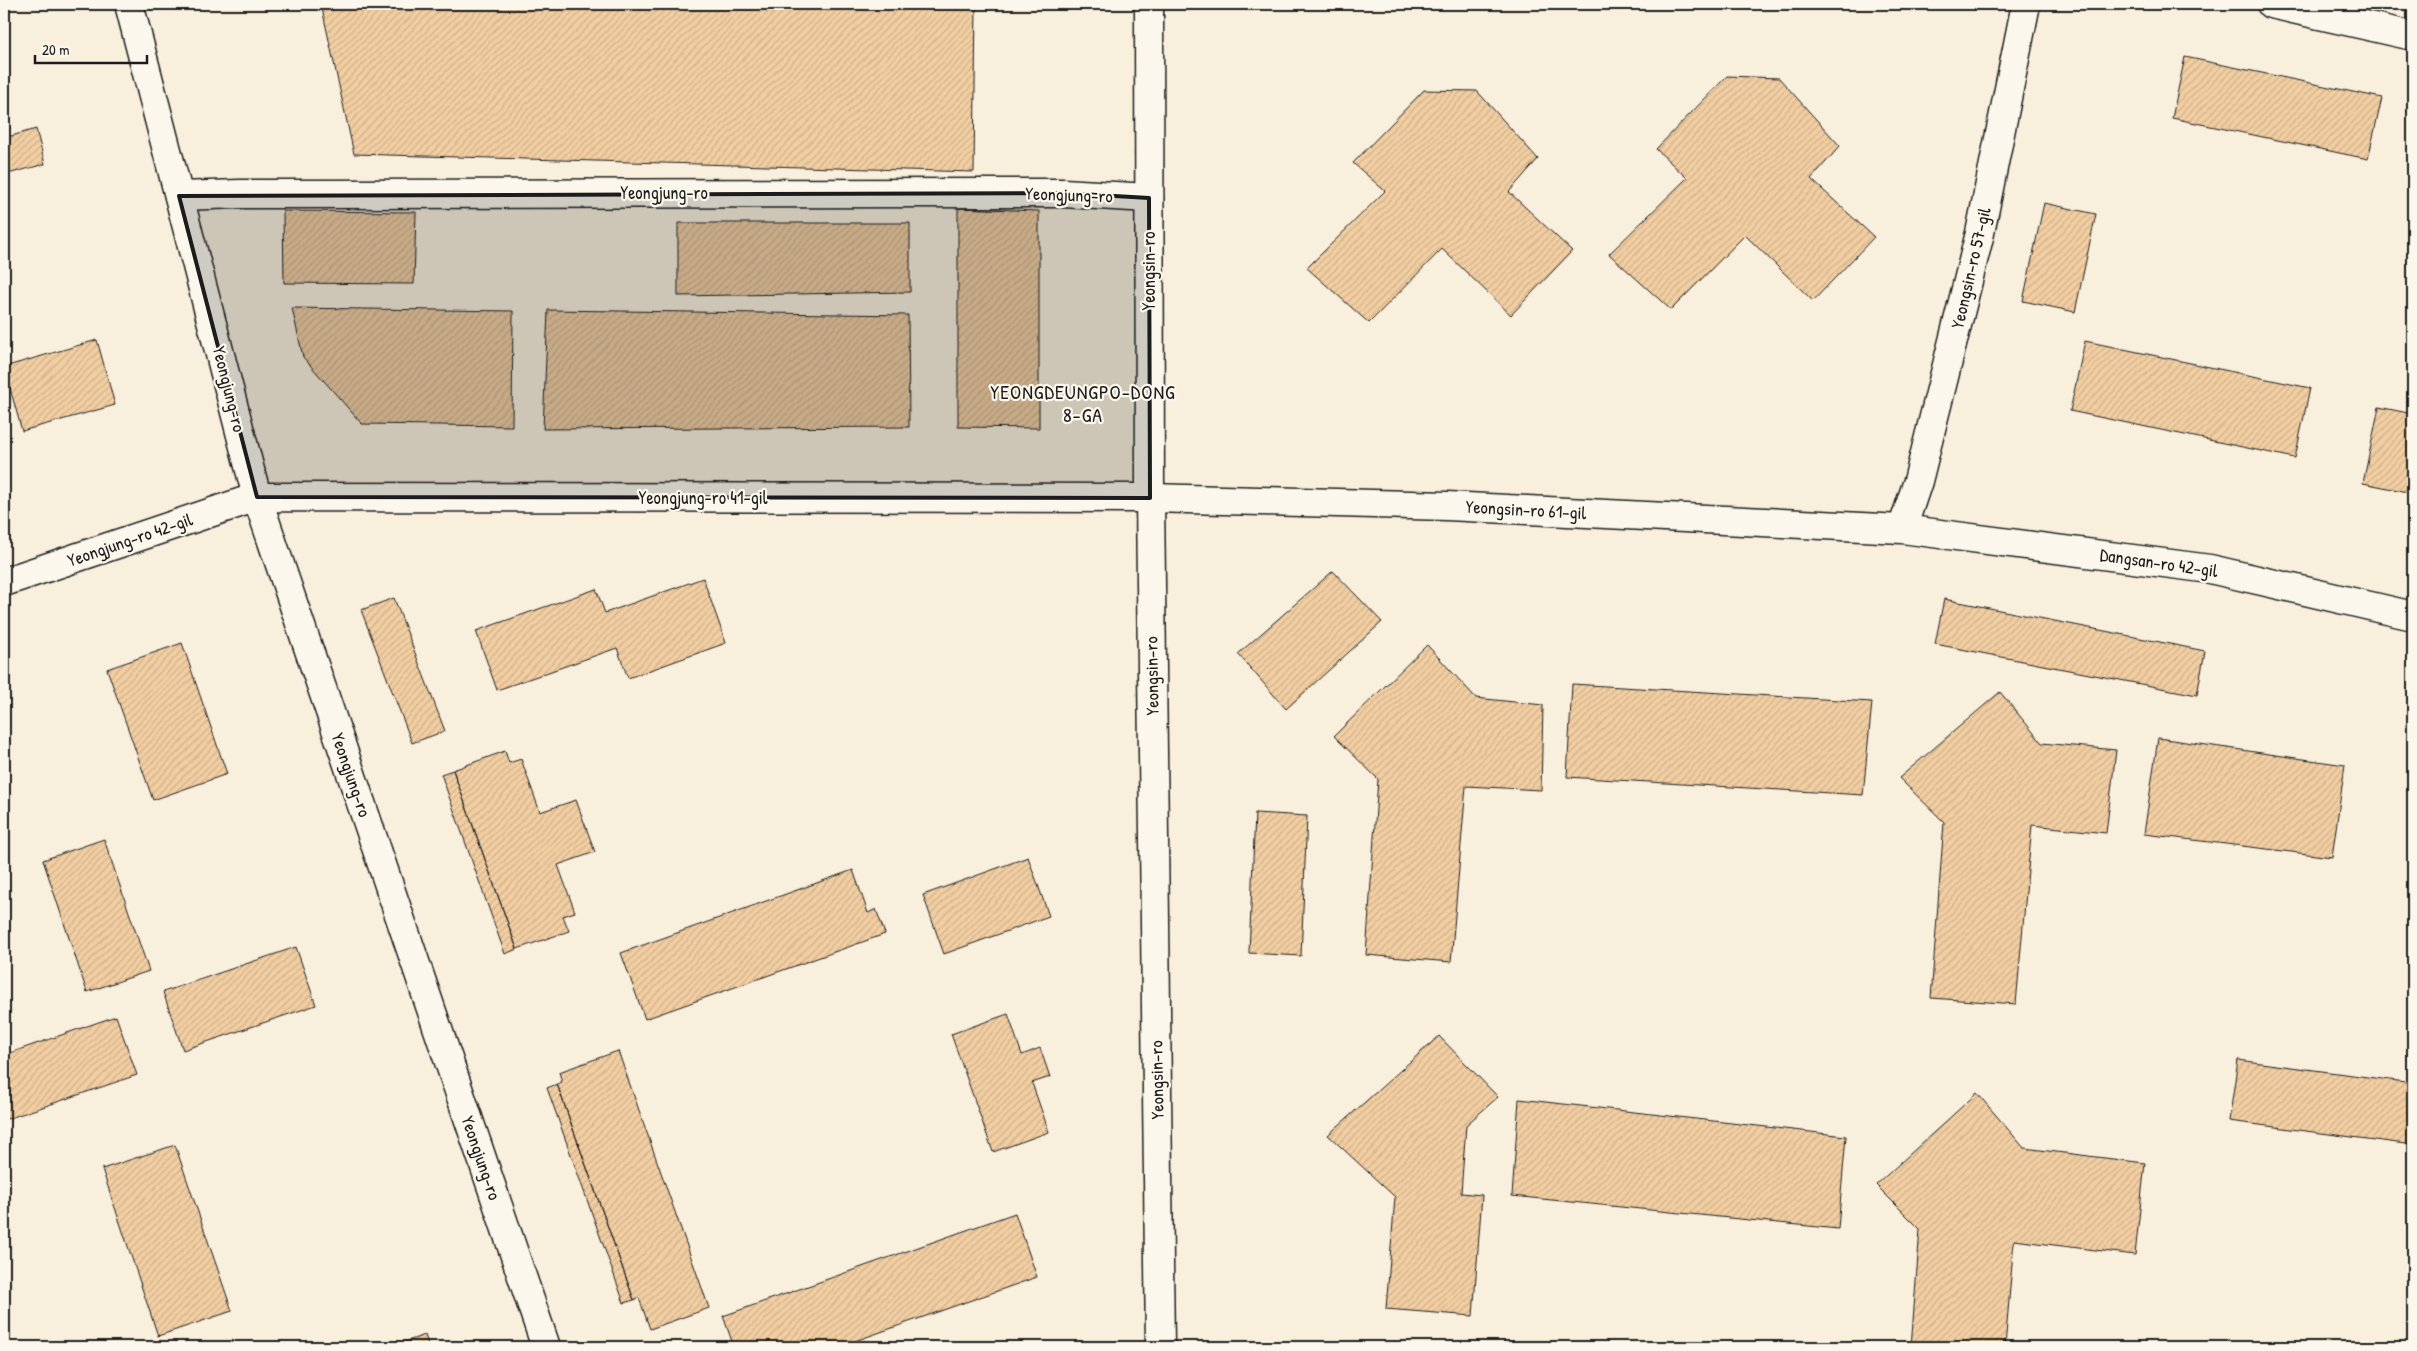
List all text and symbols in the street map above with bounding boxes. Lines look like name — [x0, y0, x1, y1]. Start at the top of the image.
scale bar — [35, 32, 148, 64]
text: 20 m — [42, 39, 69, 60]
street label: Yeongjung-ro — [620, 180, 708, 205]
street label: Yeongjung-ro — [1025, 180, 1113, 209]
street label: Yeongsin-ro 57-gil — [1944, 205, 1997, 331]
street label: Yeongsin-ro — [1136, 231, 1161, 311]
street label: Yeongjung-ro — [207, 343, 252, 434]
district label: YEONGDEUNGPO-DONG 8-GA — [990, 378, 1176, 428]
street label: Yeongjung-ro 41-gil — [638, 485, 768, 510]
street label: Yeongsin-ro 61-gil — [1465, 494, 1587, 525]
street label: Yeongjung-ro 42-gil — [64, 506, 196, 573]
street label: Dangsan-ro 42-gil — [2099, 542, 2220, 583]
street label: Yeongsin-ro — [1138, 636, 1165, 716]
street label: Yeongjung-ro — [325, 729, 378, 820]
street label: Yeongsin-ro — [1143, 1040, 1170, 1120]
street label: Yeongjung-ro — [455, 1112, 508, 1203]

